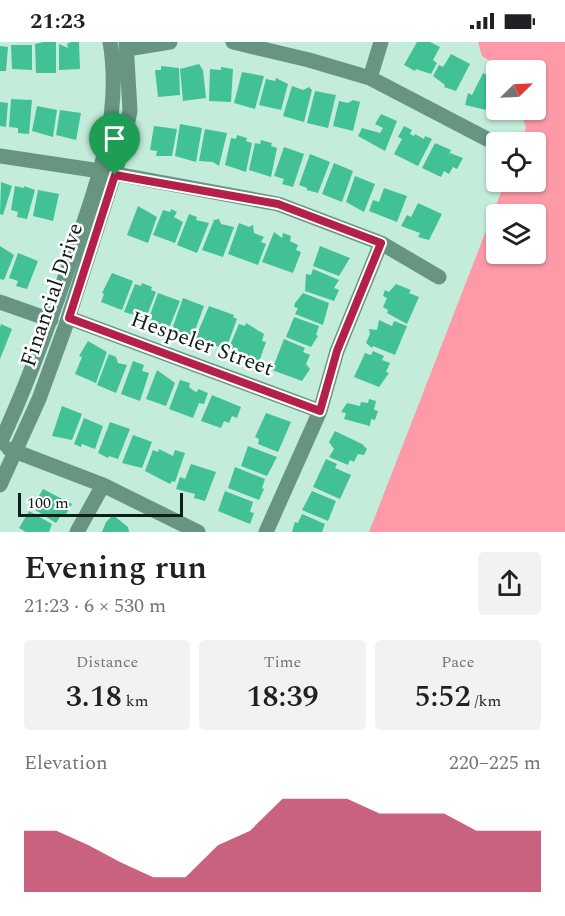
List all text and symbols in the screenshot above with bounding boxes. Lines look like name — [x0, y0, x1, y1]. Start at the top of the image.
text: 21:23 — [30, 5, 85, 38]
north arrow — [486, 60, 546, 120]
map controls — [486, 60, 546, 264]
pin — [89, 113, 140, 175]
icon: arrive — [98, 122, 131, 155]
button: locate — [486, 132, 546, 192]
button: layers — [486, 204, 546, 264]
street label: Financial Drive — [12, 219, 92, 371]
street label: Hespeler Street — [126, 303, 278, 385]
scale bar — [18, 490, 183, 517]
text: 100 m — [27, 491, 69, 515]
text: Evening run — [24, 543, 207, 593]
button: share — [478, 552, 541, 615]
text: 21:23 · 6 × 530 m — [24, 591, 166, 621]
text: Distance — [76, 650, 138, 674]
text: Time — [264, 650, 301, 674]
text: Pace — [441, 650, 474, 674]
text: 3.18 — [66, 674, 122, 720]
text: 18:39 — [246, 674, 319, 720]
text: 5:52 — [414, 674, 471, 720]
text: km — [122, 689, 149, 713]
text: /km — [471, 689, 501, 713]
text: Elevation — [24, 748, 108, 778]
text: 220–225 m — [449, 748, 541, 778]

